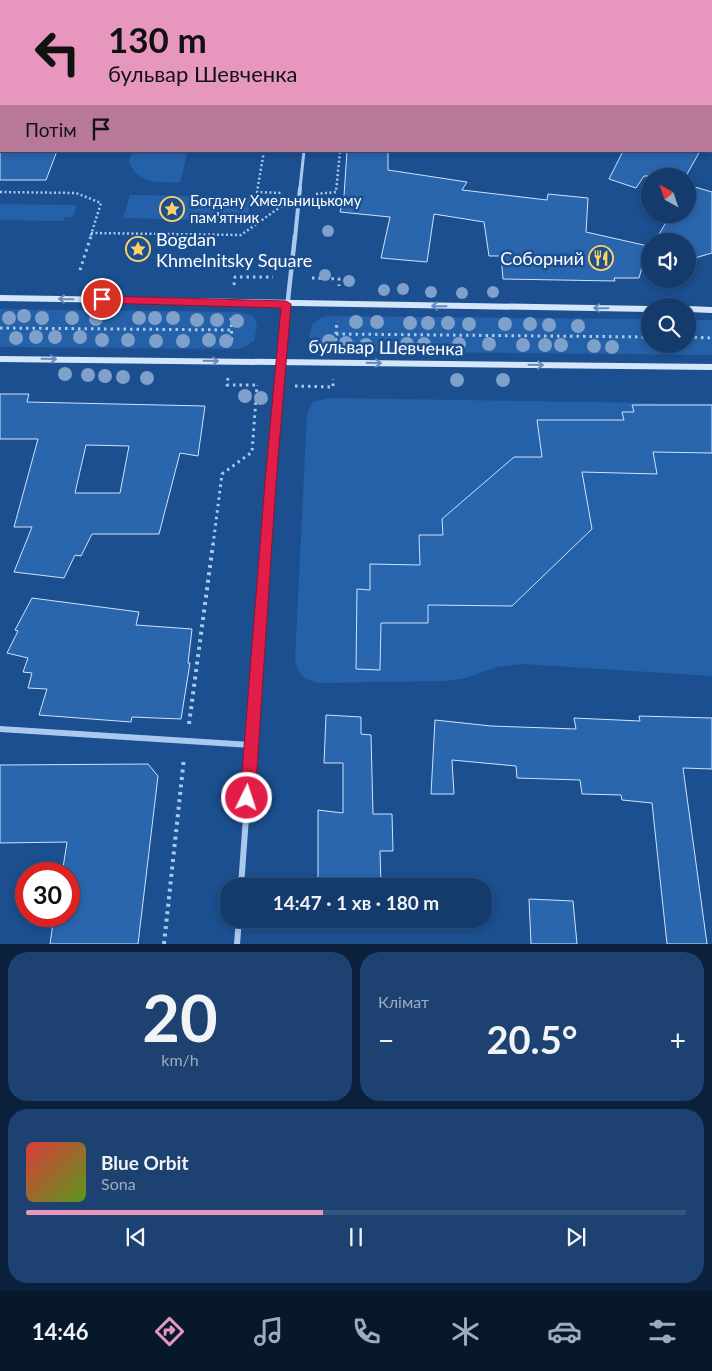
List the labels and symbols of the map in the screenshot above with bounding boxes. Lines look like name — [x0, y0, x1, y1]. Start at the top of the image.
north arrow — [641, 168, 696, 222]
place label: Богдану Хмельницькому пам'ятник — [190, 191, 362, 226]
place icon: Богдану Хмельницькому пам'ятник — [159, 196, 185, 222]
place label: Bogdan Khmelnitsky Square — [156, 228, 312, 271]
place icon: Bogdan Khmelnitsky Square — [125, 236, 151, 262]
restaurant icon: Соборний — [588, 245, 614, 271]
place label: Соборний — [500, 247, 584, 269]
pin — [81, 278, 123, 320]
one-way arrow — [59, 294, 75, 304]
one-way arrow — [431, 301, 448, 311]
one-way arrow — [594, 303, 610, 313]
street label: бульвар Шевченка — [308, 335, 464, 359]
one-way arrow — [40, 354, 56, 364]
one-way arrow — [202, 356, 219, 366]
one-way arrow — [365, 358, 381, 368]
one-way arrow — [528, 360, 544, 370]
position arrow — [220, 771, 272, 823]
speed limit sign: 30 — [15, 862, 80, 927]

